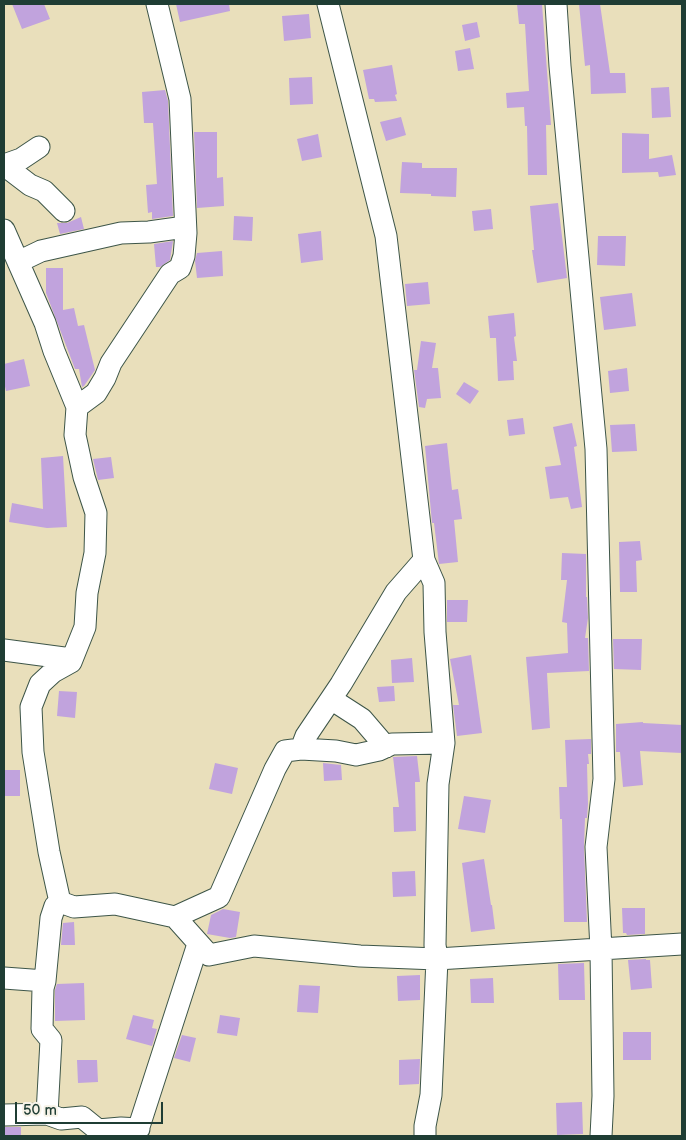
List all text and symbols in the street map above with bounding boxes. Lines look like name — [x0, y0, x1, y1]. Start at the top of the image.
scale bar — [18, 1092, 165, 1124]
text: 50 m — [23, 1101, 57, 1120]

